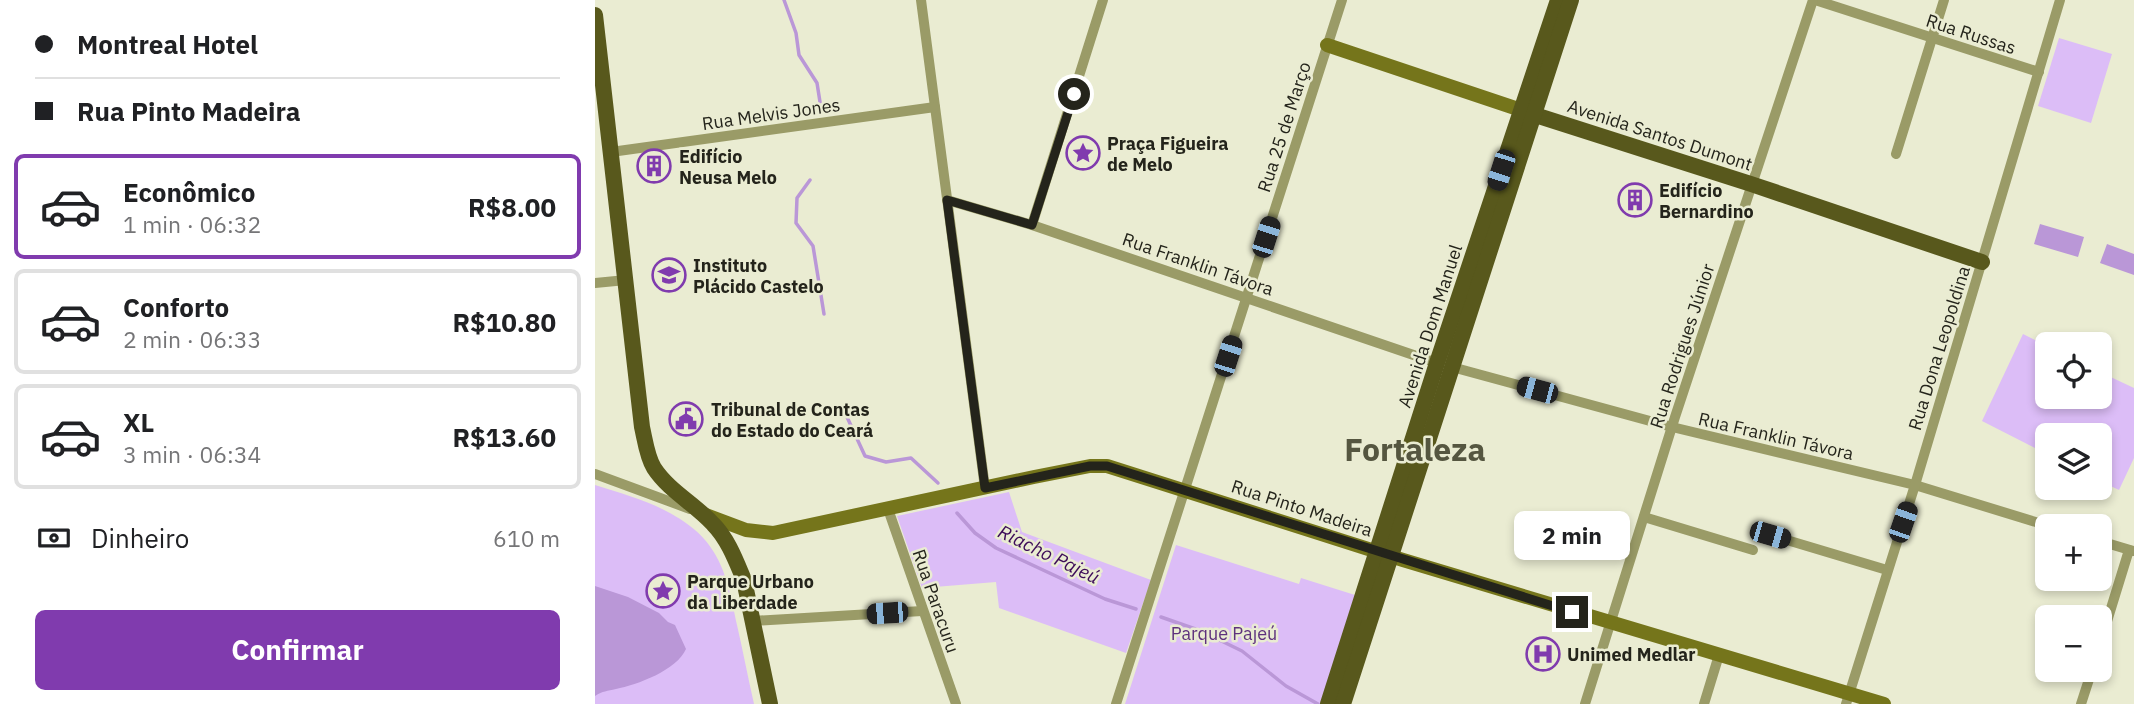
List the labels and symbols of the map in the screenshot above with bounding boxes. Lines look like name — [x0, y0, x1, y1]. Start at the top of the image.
street label: Rua Russas — [1923, 9, 2019, 59]
street label: Rua 25 de Março — [1252, 59, 1316, 195]
route start — [1058, 78, 1090, 110]
street label: Rua Melvis Jones — [700, 93, 842, 135]
street label: Avenida Santos Dumont — [1565, 94, 1755, 176]
place label: Praça Figueira de Melo — [1107, 132, 1228, 176]
place icon: Praça Figueira de Melo — [1064, 134, 1102, 172]
place label: Edifício Neusa Melo — [679, 145, 777, 189]
building icon: Edifício Neusa Melo — [635, 147, 673, 185]
car — [1485, 147, 1518, 193]
place label: Edifício Bernardino — [1659, 179, 1754, 223]
building icon: Edifício Bernardino — [1616, 181, 1654, 219]
car — [1250, 214, 1283, 260]
street label: Rua Franklin Távora — [1119, 227, 1277, 301]
street label: Avenida Dom Manuel — [1393, 241, 1467, 411]
place label: Instituto Plácido Castelo — [693, 254, 824, 298]
school or university icon: Instituto Plácido Castelo — [650, 256, 688, 294]
street label: Rua Rodrigues Júnior — [1645, 260, 1720, 431]
street label: Rua Dona Leopoldina — [1903, 263, 1975, 433]
car — [1212, 333, 1245, 379]
car — [1514, 374, 1561, 406]
place label: Tribunal de Contas do Estado do Ceará — [711, 398, 873, 442]
public building icon: Tribunal de Contas do Estado do Ceará — [667, 400, 705, 438]
street label: Rua Franklin Távora — [1696, 407, 1856, 465]
district label: Fortaleza — [1344, 428, 1486, 470]
street label: Rua Pinto Madeira — [1229, 474, 1376, 542]
car — [1887, 499, 1920, 545]
callout: 2 min — [1514, 510, 1630, 560]
water label: Riacho Pajeú — [994, 519, 1104, 589]
car — [1747, 519, 1794, 551]
street label: Rua Paracuru — [908, 546, 964, 656]
place label: Parque Urbano da Liberdade — [687, 570, 814, 614]
place icon: Parque Urbano da Liberdade — [644, 572, 682, 610]
route end — [1556, 596, 1588, 628]
car — [866, 601, 909, 625]
park label: Parque Pajeú — [1171, 622, 1277, 645]
hospital icon: Unimed Medlar — [1524, 635, 1562, 673]
place label: Unimed Medlar — [1567, 643, 1696, 666]

